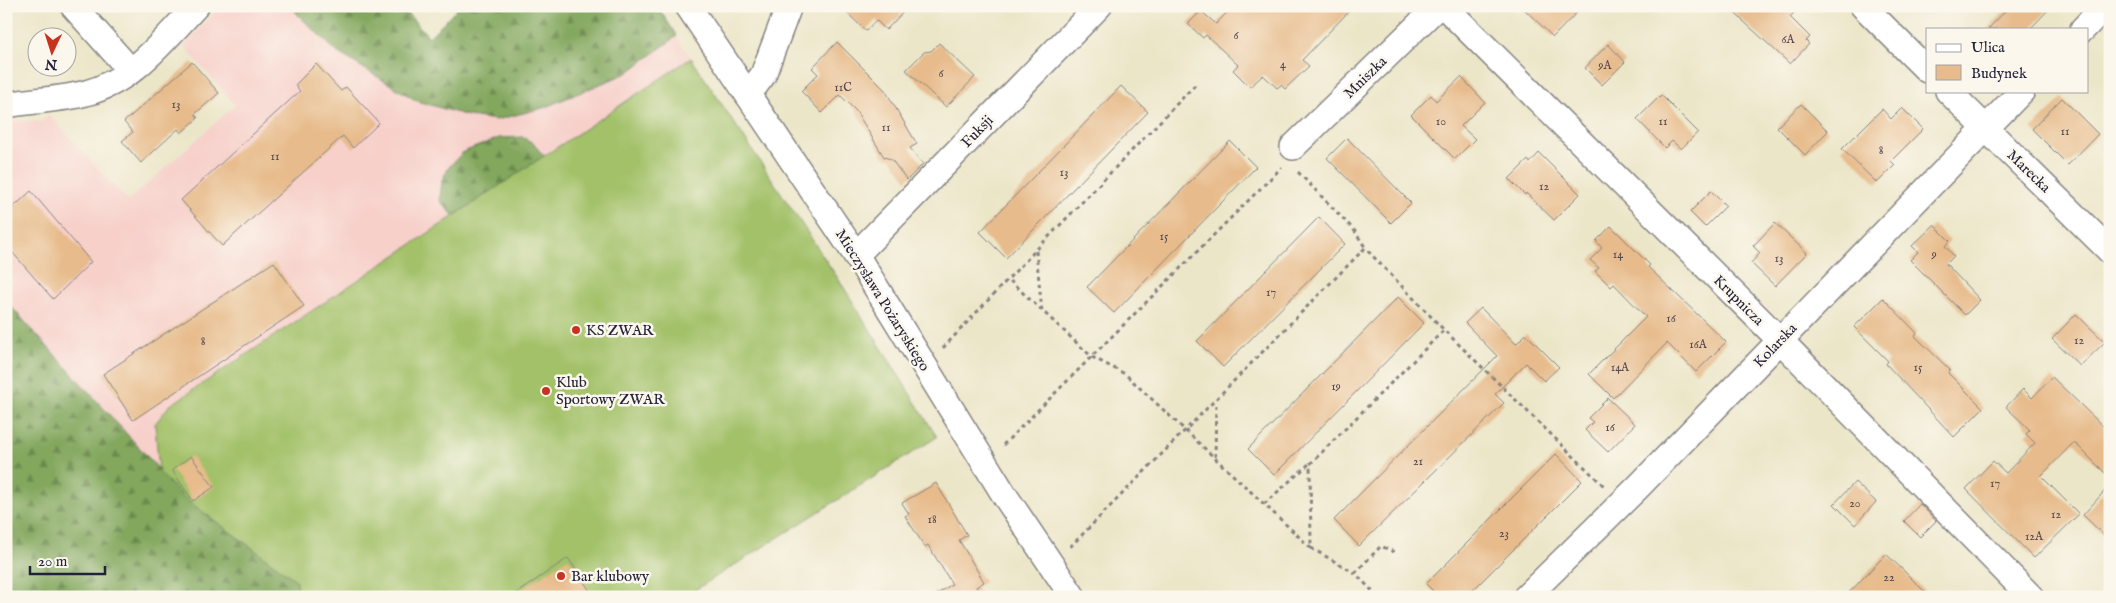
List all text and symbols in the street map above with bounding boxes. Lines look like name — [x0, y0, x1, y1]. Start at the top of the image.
north arrow — [28, 28, 78, 78]
house number: 6 — [1233, 28, 1239, 43]
legend — [1926, 28, 2088, 92]
house number: 6A — [1781, 32, 1795, 47]
text: Ulica — [1971, 38, 2005, 57]
street label: Mniszka — [1340, 52, 1391, 103]
text: N — [44, 55, 59, 73]
house number: 4 — [1280, 57, 1286, 72]
house number: 9A — [1597, 58, 1613, 73]
text: Budynek — [1971, 64, 2028, 83]
house number: 6 — [938, 66, 944, 81]
house number: 11C — [834, 80, 852, 95]
house number: 13 — [172, 97, 180, 112]
street label: Fuksji — [957, 111, 997, 152]
house number: 10 — [1436, 114, 1446, 129]
house number: 11 — [1659, 114, 1667, 129]
house number: 11 — [882, 120, 890, 135]
house number: 11 — [2061, 124, 2069, 139]
house number: 8 — [1879, 143, 1884, 158]
street label: Marecka — [2003, 146, 2055, 197]
house number: 11 — [271, 149, 279, 164]
house number: 13 — [1060, 165, 1068, 180]
house number: 12 — [1539, 179, 1549, 194]
street label: Mieczysława Pożaryskiego — [831, 226, 934, 375]
house number: 15 — [1160, 229, 1169, 244]
house number: 14 — [1613, 247, 1623, 262]
house number: 9 — [1930, 247, 1937, 262]
house number: 13 — [1775, 251, 1783, 266]
street label: Krupnicza — [1709, 271, 1768, 330]
house number: 17 — [1266, 285, 1276, 300]
house number: 16 — [1666, 311, 1677, 326]
street label: Kolarska — [1750, 319, 1802, 372]
place label: KS ZWAR — [586, 321, 654, 340]
marker: KS ZWAR — [570, 324, 582, 336]
house number: 12 — [2074, 333, 2084, 348]
house number: 8 — [201, 334, 206, 349]
house number: 16A — [1689, 337, 1708, 352]
house number: 14A — [1611, 360, 1630, 375]
house number: 15 — [1914, 360, 1923, 375]
place label: Klub Sportowy ZWAR — [556, 373, 665, 409]
house number: 19 — [1331, 379, 1341, 394]
marker: Klub Sportowy ZWAR — [540, 385, 552, 397]
house number: 16 — [1605, 420, 1616, 435]
house number: 21 — [1413, 454, 1423, 469]
house number: 17 — [1990, 476, 2000, 491]
house number: 20 — [1849, 496, 1861, 511]
house number: 12 — [2051, 507, 2061, 522]
house number: 18 — [927, 512, 937, 527]
house number: 23 — [1499, 526, 1509, 541]
house number: 12A — [2025, 529, 2044, 544]
scale bar — [30, 543, 105, 575]
text: 20 m — [38, 552, 68, 571]
place label: Bar klubowy — [571, 567, 650, 586]
marker: Bar klubowy — [555, 570, 567, 582]
house number: 22 — [1883, 570, 1895, 585]

